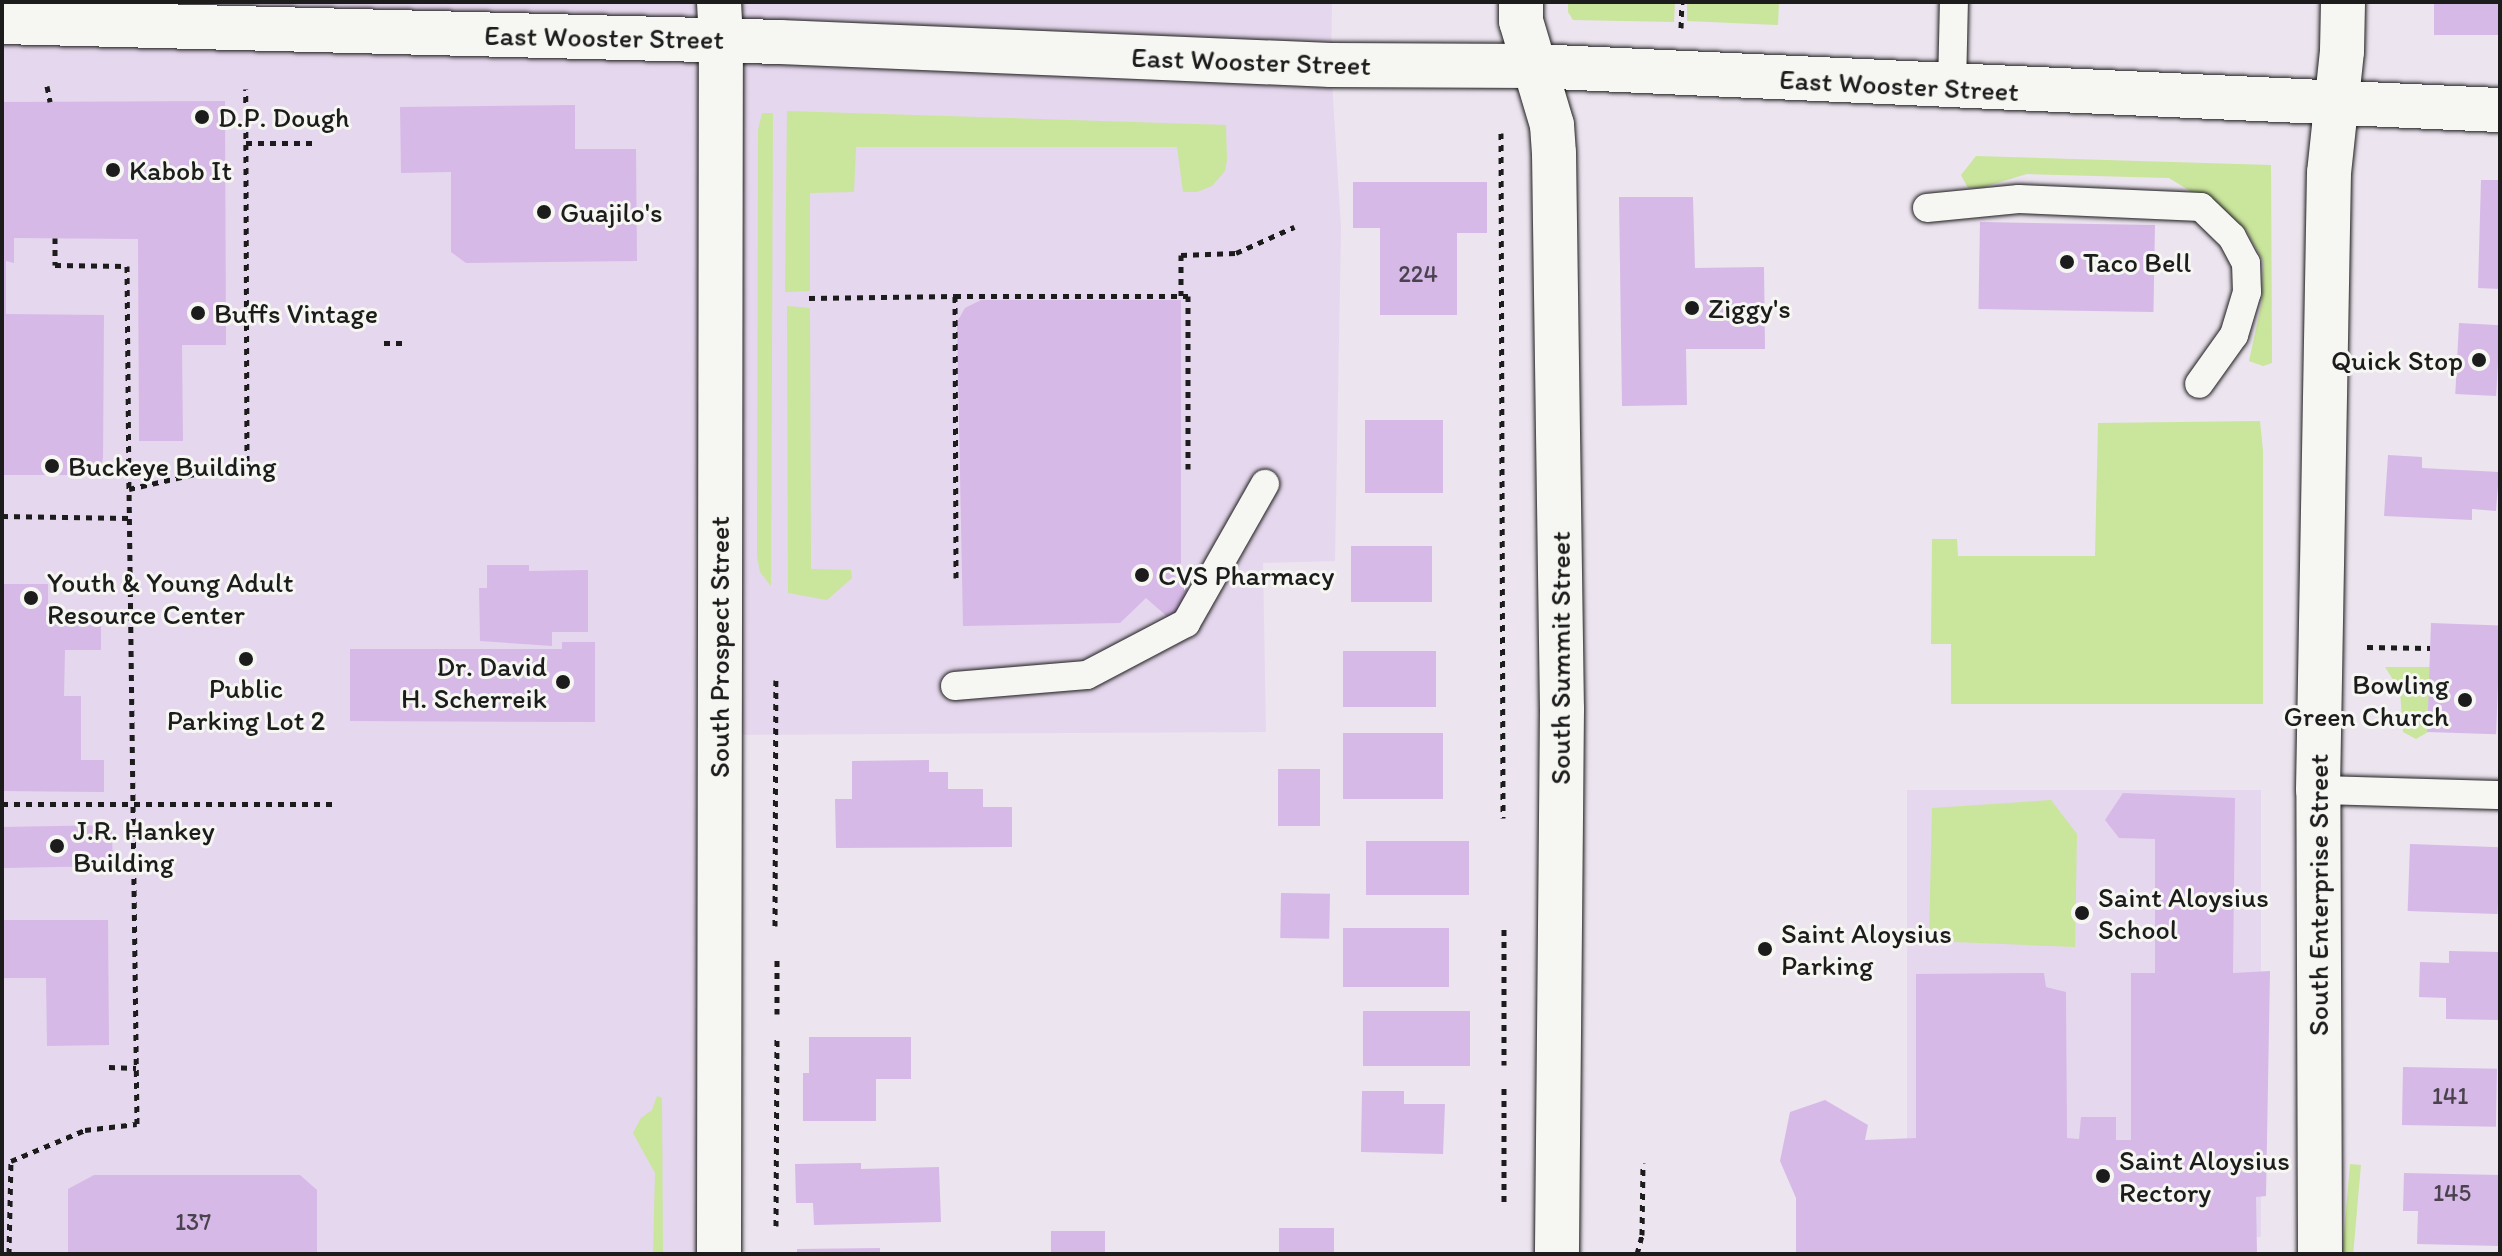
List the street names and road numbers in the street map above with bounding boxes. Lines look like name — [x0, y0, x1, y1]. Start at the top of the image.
street label: East Wooster Street — [484, 18, 724, 56]
street label: East Wooster Street — [1131, 40, 1371, 82]
street label: East Wooster Street — [1779, 62, 2019, 108]
street label: South Prospect Street — [702, 516, 736, 778]
street label: South Summit Street — [1543, 532, 1577, 784]
street label: South Enterprise Street — [2301, 754, 2335, 1036]

